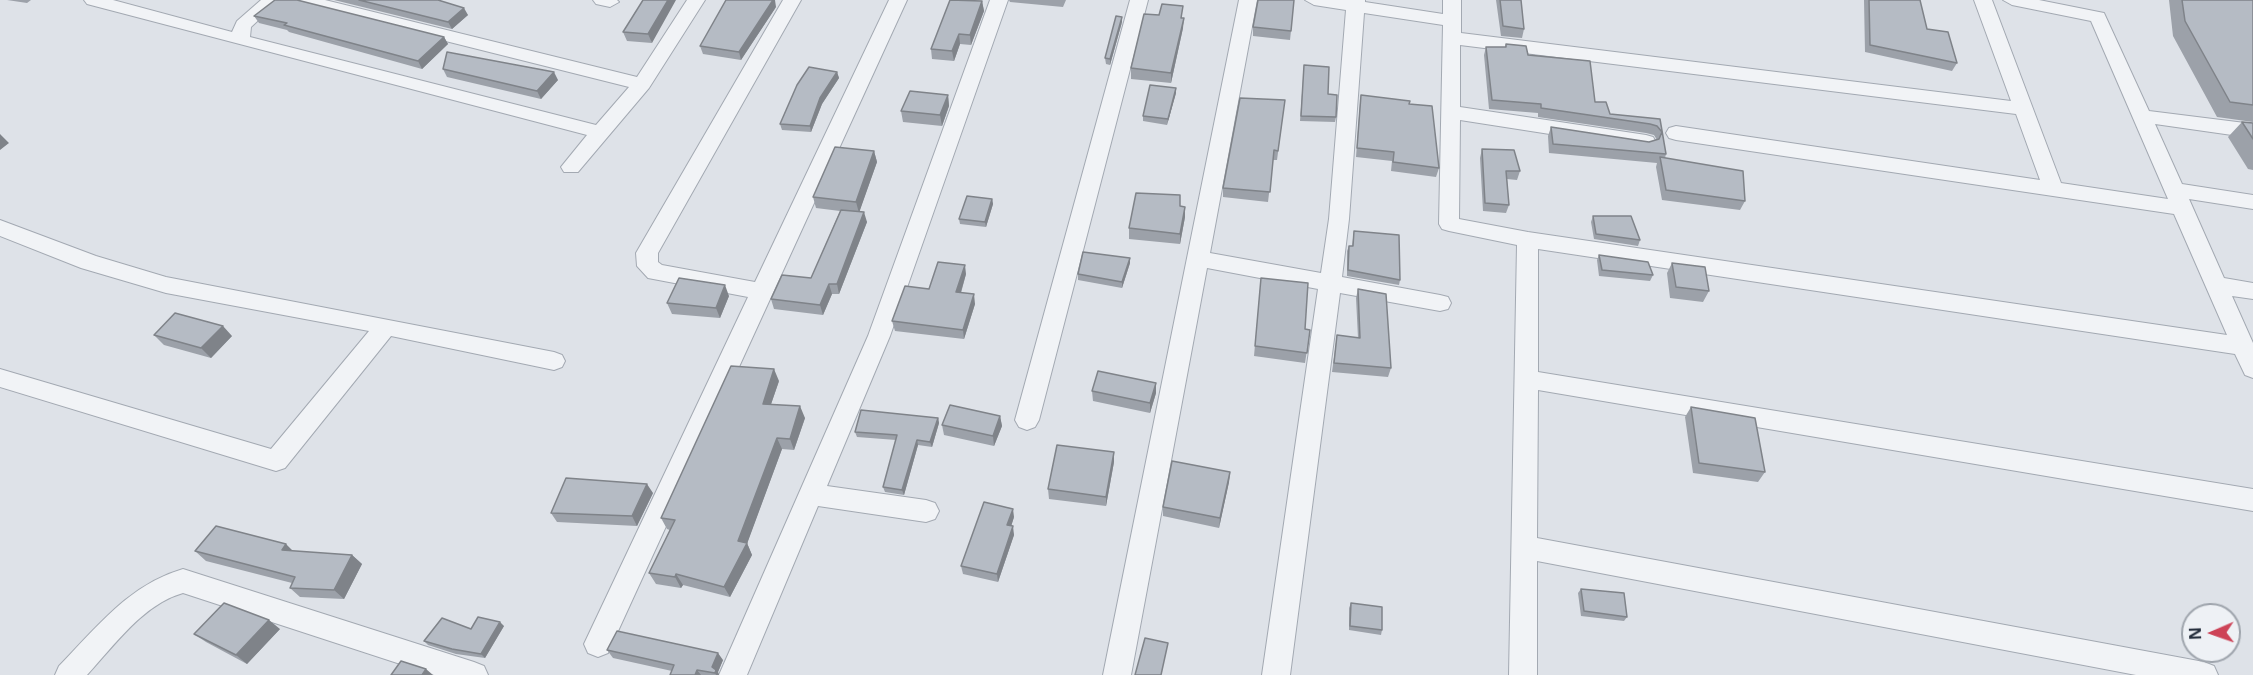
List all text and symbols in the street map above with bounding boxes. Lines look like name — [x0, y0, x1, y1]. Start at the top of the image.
north arrow — [2181, 603, 2241, 663]
text: N — [2184, 627, 2206, 640]

